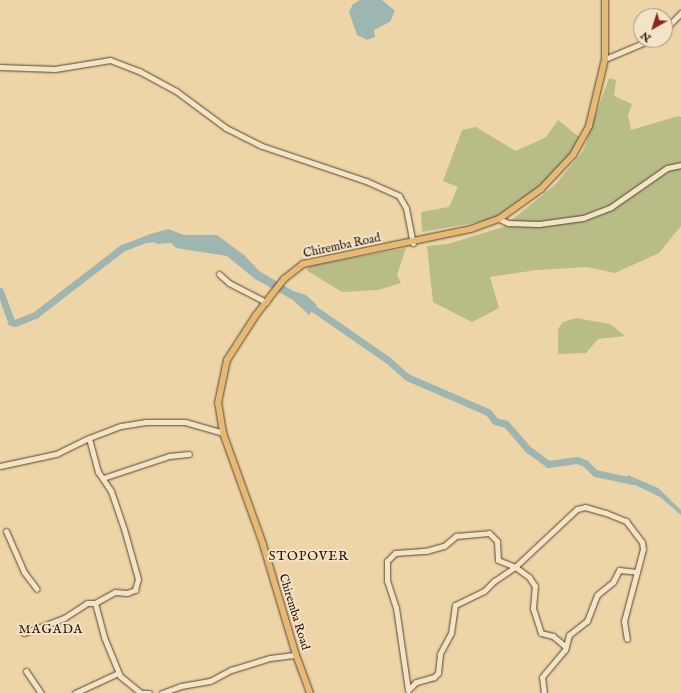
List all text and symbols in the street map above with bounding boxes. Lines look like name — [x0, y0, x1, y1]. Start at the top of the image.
north arrow — [633, 8, 673, 48]
text: N — [638, 28, 654, 45]
street label: Chiremba Road — [302, 231, 382, 261]
district label: STOPOVER — [269, 549, 349, 565]
street label: Chiremba Road — [276, 572, 312, 652]
district label: MAGADA — [19, 622, 83, 638]

